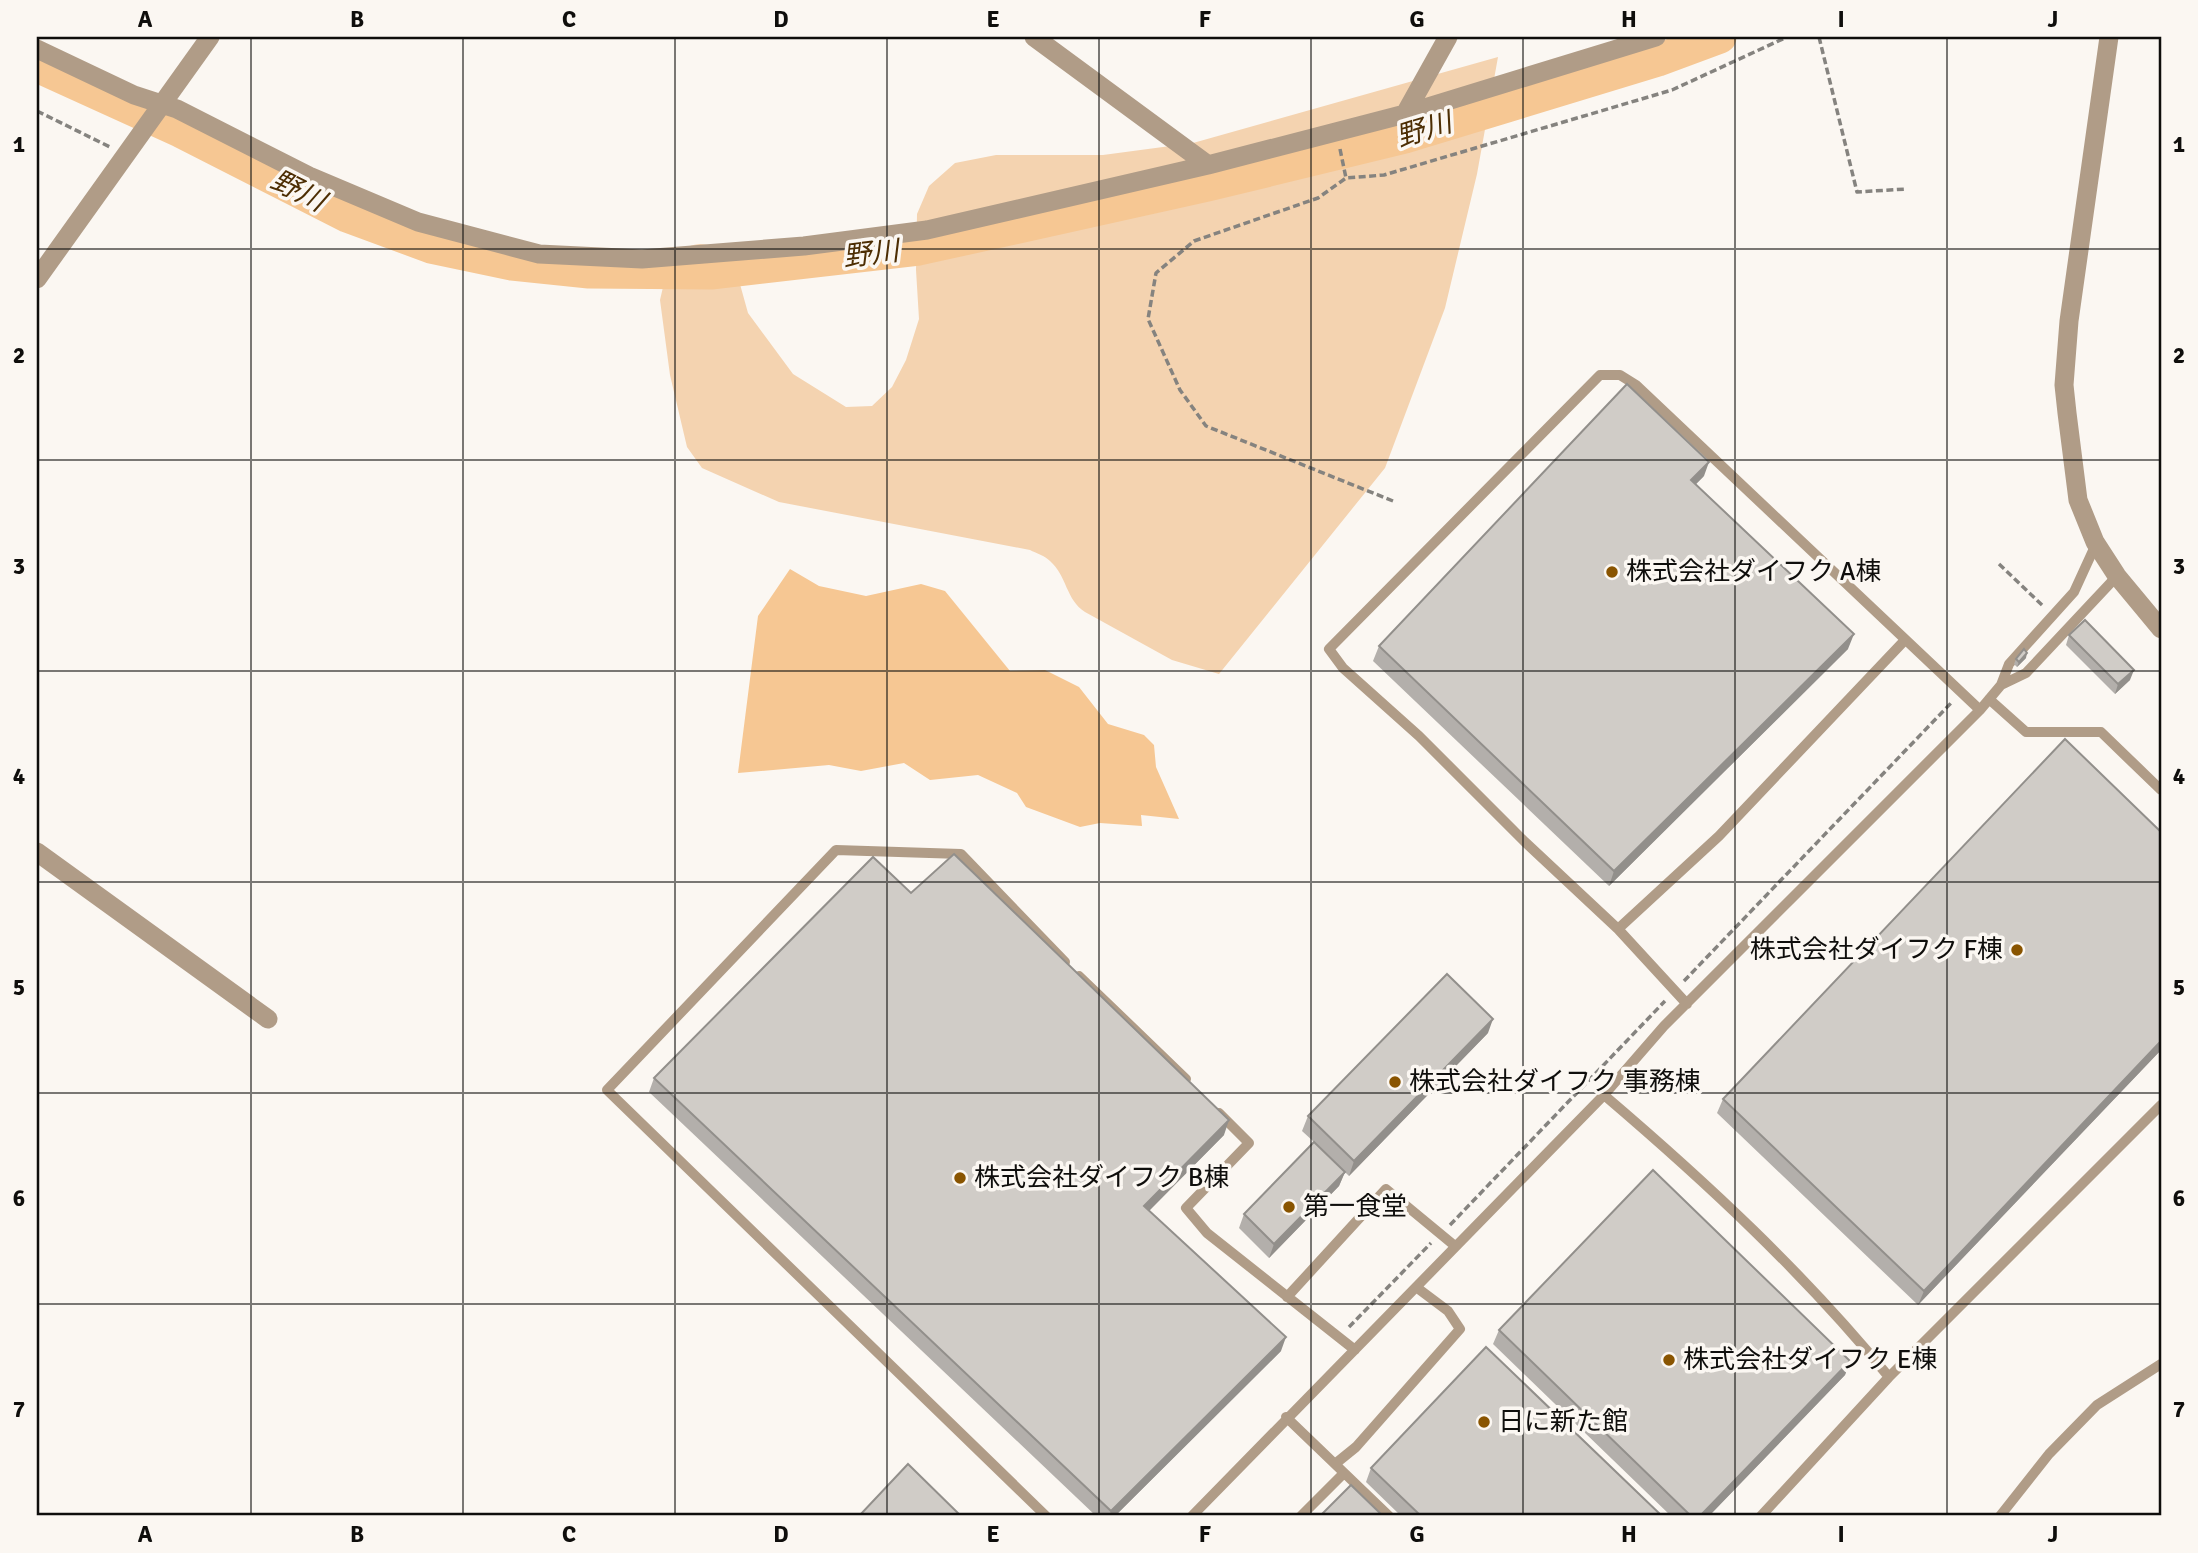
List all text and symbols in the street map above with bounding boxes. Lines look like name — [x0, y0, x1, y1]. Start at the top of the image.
text: A — [138, 5, 153, 34]
text: B — [350, 5, 364, 34]
text: C — [562, 5, 576, 34]
text: D — [773, 5, 789, 34]
text: E — [986, 5, 1000, 34]
text: F — [1199, 5, 1211, 34]
text: G — [1409, 5, 1425, 34]
text: H — [1621, 5, 1637, 34]
text: I — [1837, 5, 1845, 34]
text: J — [2048, 5, 2058, 34]
water label: 野川 — [1392, 105, 1459, 154]
text: 1 — [13, 130, 25, 159]
text: 1 — [2173, 130, 2185, 159]
water label: 野川 — [265, 163, 333, 220]
water label: 野川 — [841, 233, 904, 274]
text: 2 — [13, 341, 25, 370]
text: 2 — [2173, 341, 2185, 370]
text: 3 — [13, 552, 25, 581]
text: 3 — [2173, 552, 2185, 581]
place label: 株式会社ダイフク A棟 — [1626, 556, 1882, 588]
marker: 株式会社ダイフク A棟 — [1604, 564, 1620, 580]
text: 4 — [13, 762, 25, 791]
text: 4 — [2173, 762, 2185, 791]
place label: 株式会社ダイフク F棟 — [1750, 934, 2003, 966]
marker: 株式会社ダイフク F棟 — [2009, 942, 2025, 958]
text: 5 — [13, 973, 25, 1002]
text: 5 — [2173, 973, 2185, 1002]
place label: 株式会社ダイフク 事務棟 — [1409, 1066, 1701, 1098]
marker: 株式会社ダイフク 事務棟 — [1387, 1074, 1403, 1090]
place label: 株式会社ダイフク B棟 — [974, 1162, 1229, 1194]
marker: 株式会社ダイフク B棟 — [952, 1170, 968, 1186]
text: 6 — [13, 1184, 25, 1213]
text: 6 — [2173, 1184, 2185, 1213]
place label: 第一食堂 — [1303, 1191, 1407, 1223]
marker: 第一食堂 — [1281, 1199, 1297, 1215]
place label: 株式会社ダイフク E棟 — [1683, 1344, 1937, 1376]
marker: 株式会社ダイフク E棟 — [1661, 1352, 1677, 1368]
text: 7 — [13, 1395, 25, 1424]
text: 7 — [2173, 1395, 2185, 1424]
place label: 日に新た館 — [1498, 1406, 1628, 1438]
marker: 日に新た館 — [1476, 1414, 1492, 1430]
text: A — [138, 1520, 153, 1549]
text: B — [350, 1520, 364, 1549]
text: C — [562, 1520, 576, 1549]
text: D — [773, 1520, 789, 1549]
text: E — [986, 1520, 1000, 1549]
text: F — [1199, 1520, 1211, 1549]
text: G — [1409, 1520, 1425, 1549]
text: H — [1621, 1520, 1637, 1549]
text: I — [1837, 1520, 1845, 1549]
text: J — [2048, 1520, 2058, 1549]

